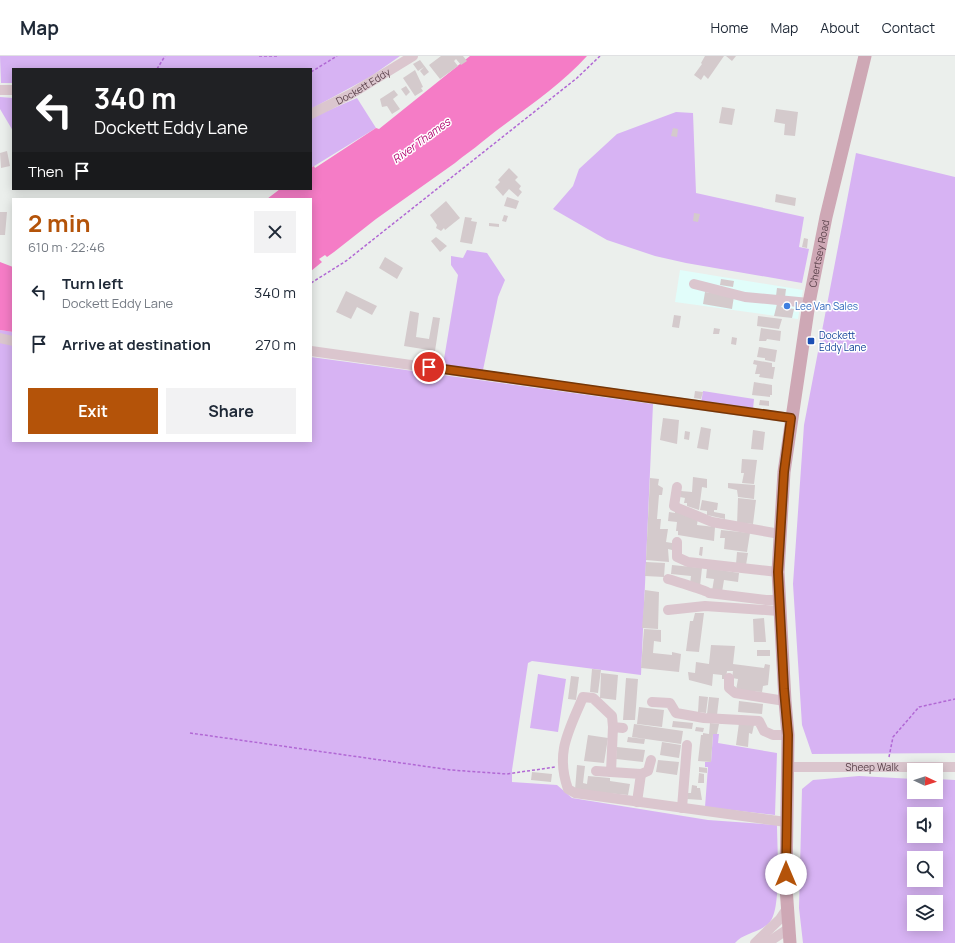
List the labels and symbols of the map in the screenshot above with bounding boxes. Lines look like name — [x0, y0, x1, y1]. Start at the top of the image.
street label: Dockett Eddy — [333, 64, 394, 108]
water label: River Thames — [389, 113, 454, 166]
street label: Chertsey Road — [805, 218, 832, 288]
place label: Lee Van Sales — [795, 299, 858, 313]
marker: Lee Van Sales — [782, 301, 792, 311]
place label: Dockett Eddy Lane — [819, 328, 866, 354]
marker: Dockett Eddy Lane — [806, 336, 816, 346]
pin — [412, 350, 446, 384]
street label: Sheep Walk — [845, 760, 900, 774]
north arrow — [907, 763, 943, 799]
position arrow — [765, 853, 807, 895]

